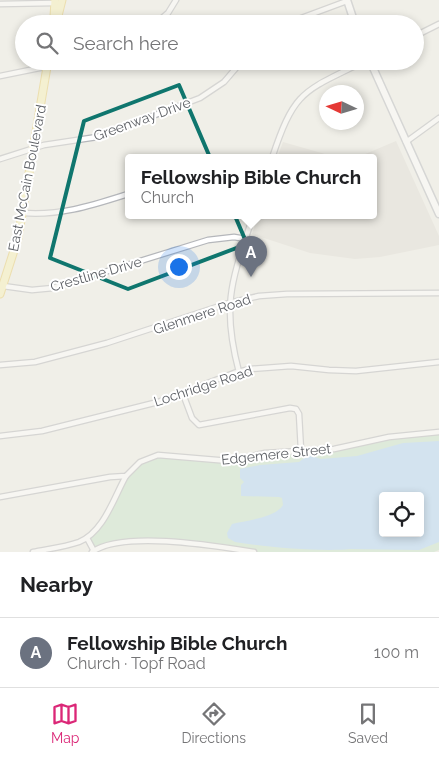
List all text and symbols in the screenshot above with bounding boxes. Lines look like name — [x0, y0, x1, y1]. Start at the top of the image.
search box — [15, 15, 424, 70]
icon: search — [33, 29, 61, 57]
text: Search here — [73, 32, 179, 54]
north arrow — [319, 85, 364, 130]
street label: Greenway Drive — [91, 94, 193, 144]
street label: East McCain Boulevard — [5, 103, 49, 253]
popup — [125, 154, 377, 219]
text: Fellowship Bible Church — [141, 166, 361, 188]
text: Church — [141, 188, 194, 207]
pin: A — [235, 236, 267, 277]
street label: Crestline Drive — [49, 253, 143, 295]
your location — [166, 254, 192, 280]
street label: Glenmere Road — [151, 291, 253, 337]
street label: Lochridge Road — [152, 362, 254, 410]
street label: Edgemere Street — [220, 440, 332, 468]
map controls — [379, 492, 424, 537]
button: locate — [379, 492, 424, 537]
text: Nearby — [20, 572, 93, 597]
text: Fellowship Bible Church — [67, 632, 287, 654]
text: A — [31, 643, 41, 662]
text: 100 m — [374, 643, 419, 662]
text: Church · Topf Road — [67, 654, 206, 673]
tab: Map — [51, 700, 79, 746]
tab: Directions — [181, 700, 246, 746]
tab: Saved — [348, 700, 388, 746]

